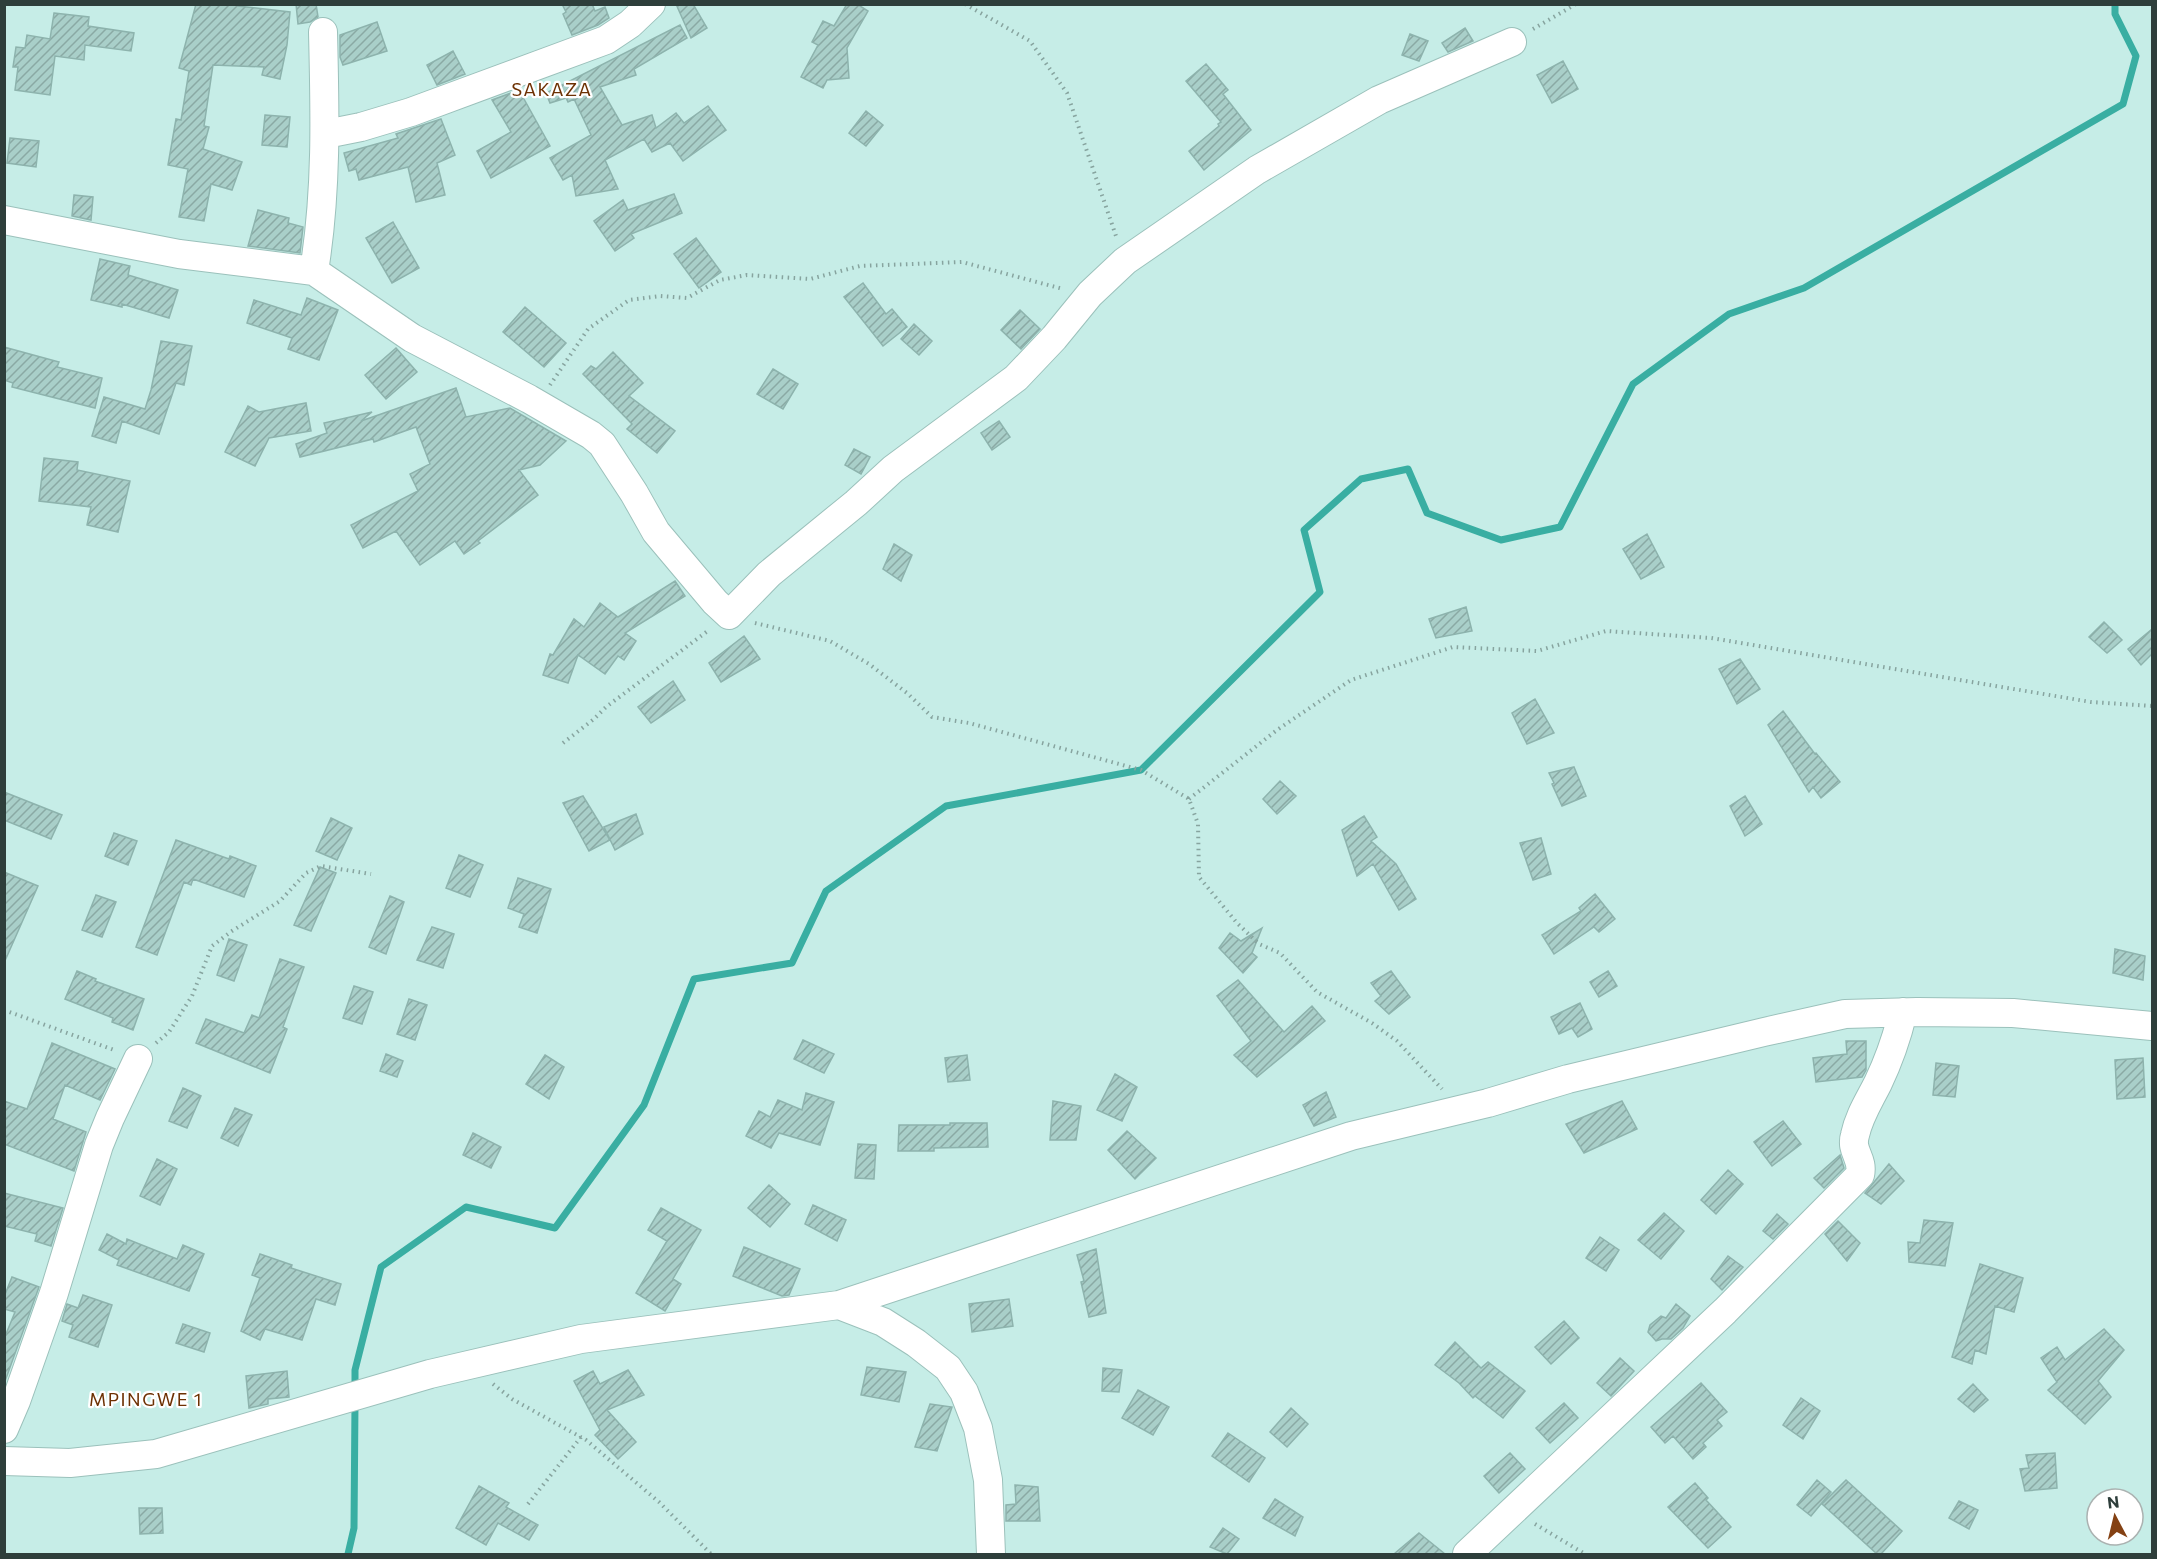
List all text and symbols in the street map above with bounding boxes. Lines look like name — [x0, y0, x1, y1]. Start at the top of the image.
district label: SAKAZA — [512, 78, 592, 100]
district label: MPINGWE 1 — [89, 1388, 203, 1410]
north arrow — [2085, 1487, 2145, 1547]
text: N — [2106, 1491, 2120, 1512]

